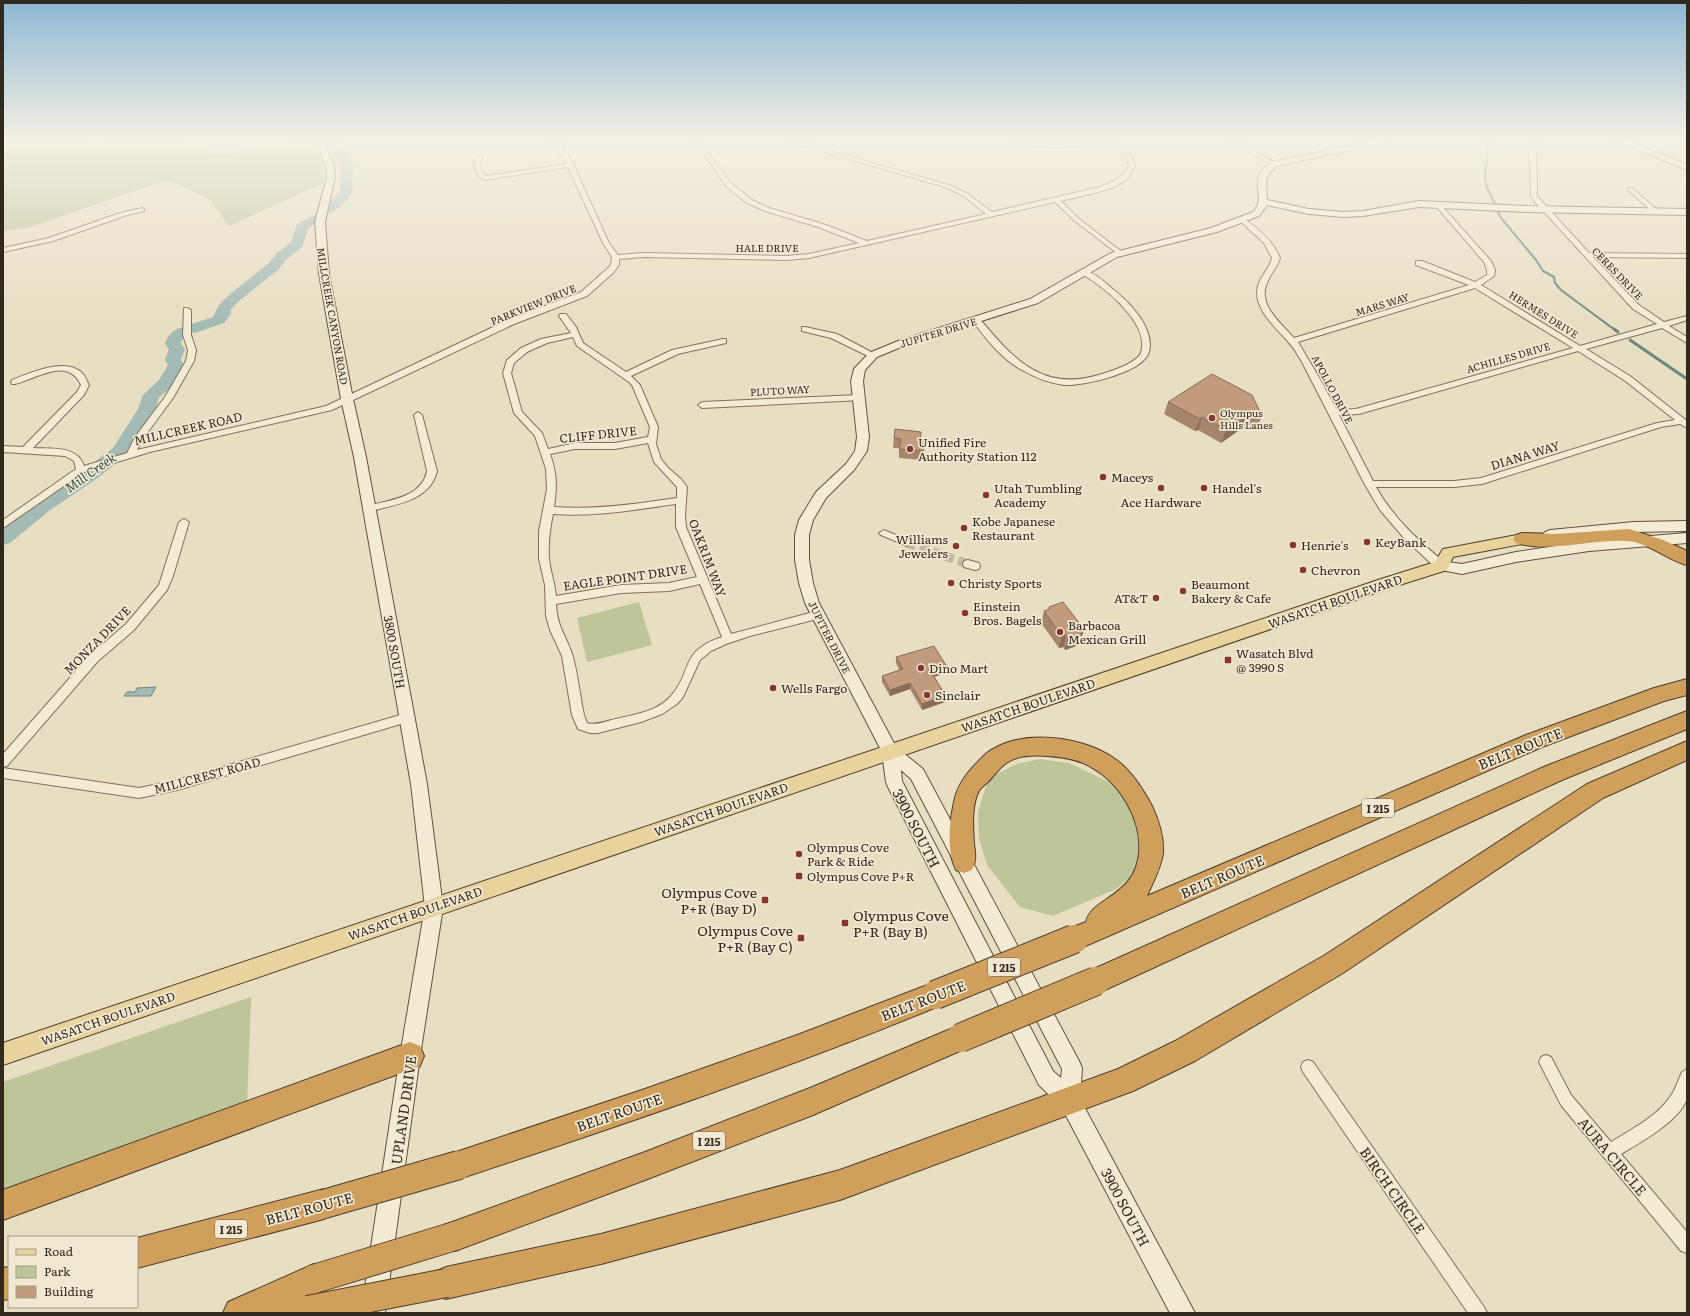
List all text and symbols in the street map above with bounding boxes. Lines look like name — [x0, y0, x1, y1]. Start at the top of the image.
street label: HALE DRIVE — [735, 240, 799, 255]
street label: CERES DRIVE — [1589, 243, 1647, 303]
street label: MILLCREEK CANYON ROAD — [314, 246, 353, 386]
street label: PARKVIEW DRIVE — [488, 280, 578, 328]
street label: HERMES DRIVE — [1506, 287, 1582, 341]
street label: MARS WAY — [1353, 289, 1411, 319]
street label: JUPITER DRIVE — [898, 313, 978, 351]
street label: ACHILLES DRIVE — [1464, 338, 1552, 376]
street label: APOLLO DRIVE — [1309, 352, 1357, 426]
street label: PLUTO WAY — [750, 381, 810, 399]
place label: Olympus Hills Lanes — [1220, 405, 1273, 432]
street label: MILLCREEK ROAD — [132, 407, 244, 449]
marker: Olympus Hills Lanes — [1207, 413, 1217, 423]
street label: CLIFF DRIVE — [559, 421, 638, 447]
place label: Unified Fire Authority Station 112 — [918, 433, 1037, 465]
street label: DIANA WAY — [1488, 436, 1562, 474]
marker: Unified Fire Authority Station 112 — [905, 444, 915, 454]
water label: Mill Creek — [61, 447, 120, 497]
place label: Maceys — [1111, 468, 1154, 486]
marker: Maceys — [1098, 472, 1108, 482]
place label: Utah Tumbling Academy — [994, 479, 1082, 511]
place label: Handel's — [1212, 479, 1262, 497]
marker: Ace Hardware — [1156, 483, 1166, 493]
marker: Handel's — [1199, 483, 1209, 493]
marker: Utah Tumbling Academy — [981, 490, 991, 500]
place label: Ace Hardware — [1121, 493, 1201, 511]
place label: Kobe Japanese Restaurant — [972, 512, 1055, 544]
street label: OAKRIM WAY — [685, 516, 731, 600]
marker: Kobe Japanese Restaurant — [959, 523, 969, 533]
place label: Williams Jewelers — [896, 530, 949, 562]
place label: KeyBank — [1375, 533, 1427, 551]
place label: Henrie's — [1301, 536, 1349, 554]
marker: KeyBank — [1362, 537, 1372, 547]
marker: Henrie's — [1288, 540, 1298, 550]
marker: Williams Jewelers — [951, 541, 961, 551]
street label: EAGLE POINT DRIVE — [562, 559, 688, 595]
place label: Chevron — [1311, 561, 1361, 579]
marker: Chevron — [1298, 565, 1308, 575]
street label: WASATCH BOULEVARD — [1266, 570, 1404, 632]
place label: Christy Sports — [959, 574, 1042, 592]
place label: Beaumont Bakery & Cafe — [1191, 575, 1271, 607]
marker: Christy Sports — [946, 578, 956, 588]
marker: Beaumont Bakery & Cafe — [1178, 586, 1188, 596]
place label: AT&T — [1114, 589, 1148, 607]
marker: AT&T — [1151, 593, 1161, 603]
place label: Einstein Bros. Bagels — [973, 597, 1042, 629]
street label: JUPITER DRIVE — [805, 598, 855, 676]
street label: MONZA DRIVE — [60, 601, 135, 678]
marker: Einstein Bros. Bagels — [960, 608, 970, 618]
street label: 3800 SOUTH — [380, 614, 410, 690]
place label: Barbacoa Mexican Grill — [1068, 616, 1146, 648]
marker: Barbacoa Mexican Grill — [1055, 627, 1065, 637]
place label: Wasatch Blvd @ 3990 S — [1236, 644, 1314, 676]
marker: Wasatch Blvd @ 3990 S — [1223, 655, 1233, 665]
place label: Dino Mart — [929, 659, 988, 677]
marker: Dino Mart — [916, 663, 926, 673]
street label: WASATCH BOULEVARD — [959, 674, 1097, 736]
place label: Wells Fargo — [781, 679, 847, 697]
marker: Wells Fargo — [768, 683, 778, 693]
place label: Sinclair — [935, 686, 980, 704]
marker: Sinclair — [922, 690, 932, 700]
street label: BELT ROUTE — [1475, 722, 1565, 774]
street label: MILLCREST ROAD — [152, 752, 262, 798]
street label: WASATCH BOULEVARD — [652, 778, 790, 840]
street label: 3900 SOUTH — [888, 785, 946, 871]
road number: I 215 — [1362, 799, 1394, 817]
place label: Olympus Cove Park & Ride — [807, 838, 889, 870]
marker: Olympus Cove Park & Ride — [794, 849, 804, 859]
street label: BELT ROUTE — [1177, 849, 1267, 903]
place label: Olympus Cove P+R — [807, 867, 915, 885]
marker: Olympus Cove P+R — [794, 871, 804, 881]
street label: WASATCH BOULEVARD — [346, 882, 484, 944]
place label: Olympus Cove P+R (Bay D) — [661, 882, 757, 918]
marker: Olympus Cove P+R (Bay D) — [760, 895, 770, 905]
place label: Olympus Cove P+R (Bay B) — [853, 905, 949, 941]
marker: Olympus Cove P+R (Bay B) — [840, 918, 850, 928]
place label: Olympus Cove P+R (Bay C) — [697, 920, 793, 956]
marker: Olympus Cove P+R (Bay C) — [796, 933, 806, 943]
road number: I 215 — [988, 958, 1020, 976]
street label: BELT ROUTE — [878, 975, 968, 1025]
street label: WASATCH BOULEVARD — [39, 987, 177, 1049]
street label: UPLAND DRIVE — [385, 1054, 421, 1166]
street label: BELT ROUTE — [573, 1088, 665, 1136]
street label: AURA CIRCLE — [1574, 1113, 1652, 1200]
road number: I 215 — [693, 1132, 725, 1150]
street label: BIRCH CIRCLE — [1356, 1143, 1430, 1237]
street label: 3900 SOUTH — [1097, 1164, 1155, 1250]
street label: BELT ROUTE — [263, 1187, 355, 1229]
road number: I 215 — [215, 1220, 247, 1238]
legend — [8, 1236, 138, 1308]
text: Road — [44, 1242, 74, 1260]
text: Park — [44, 1262, 71, 1280]
text: Building — [44, 1282, 94, 1300]

